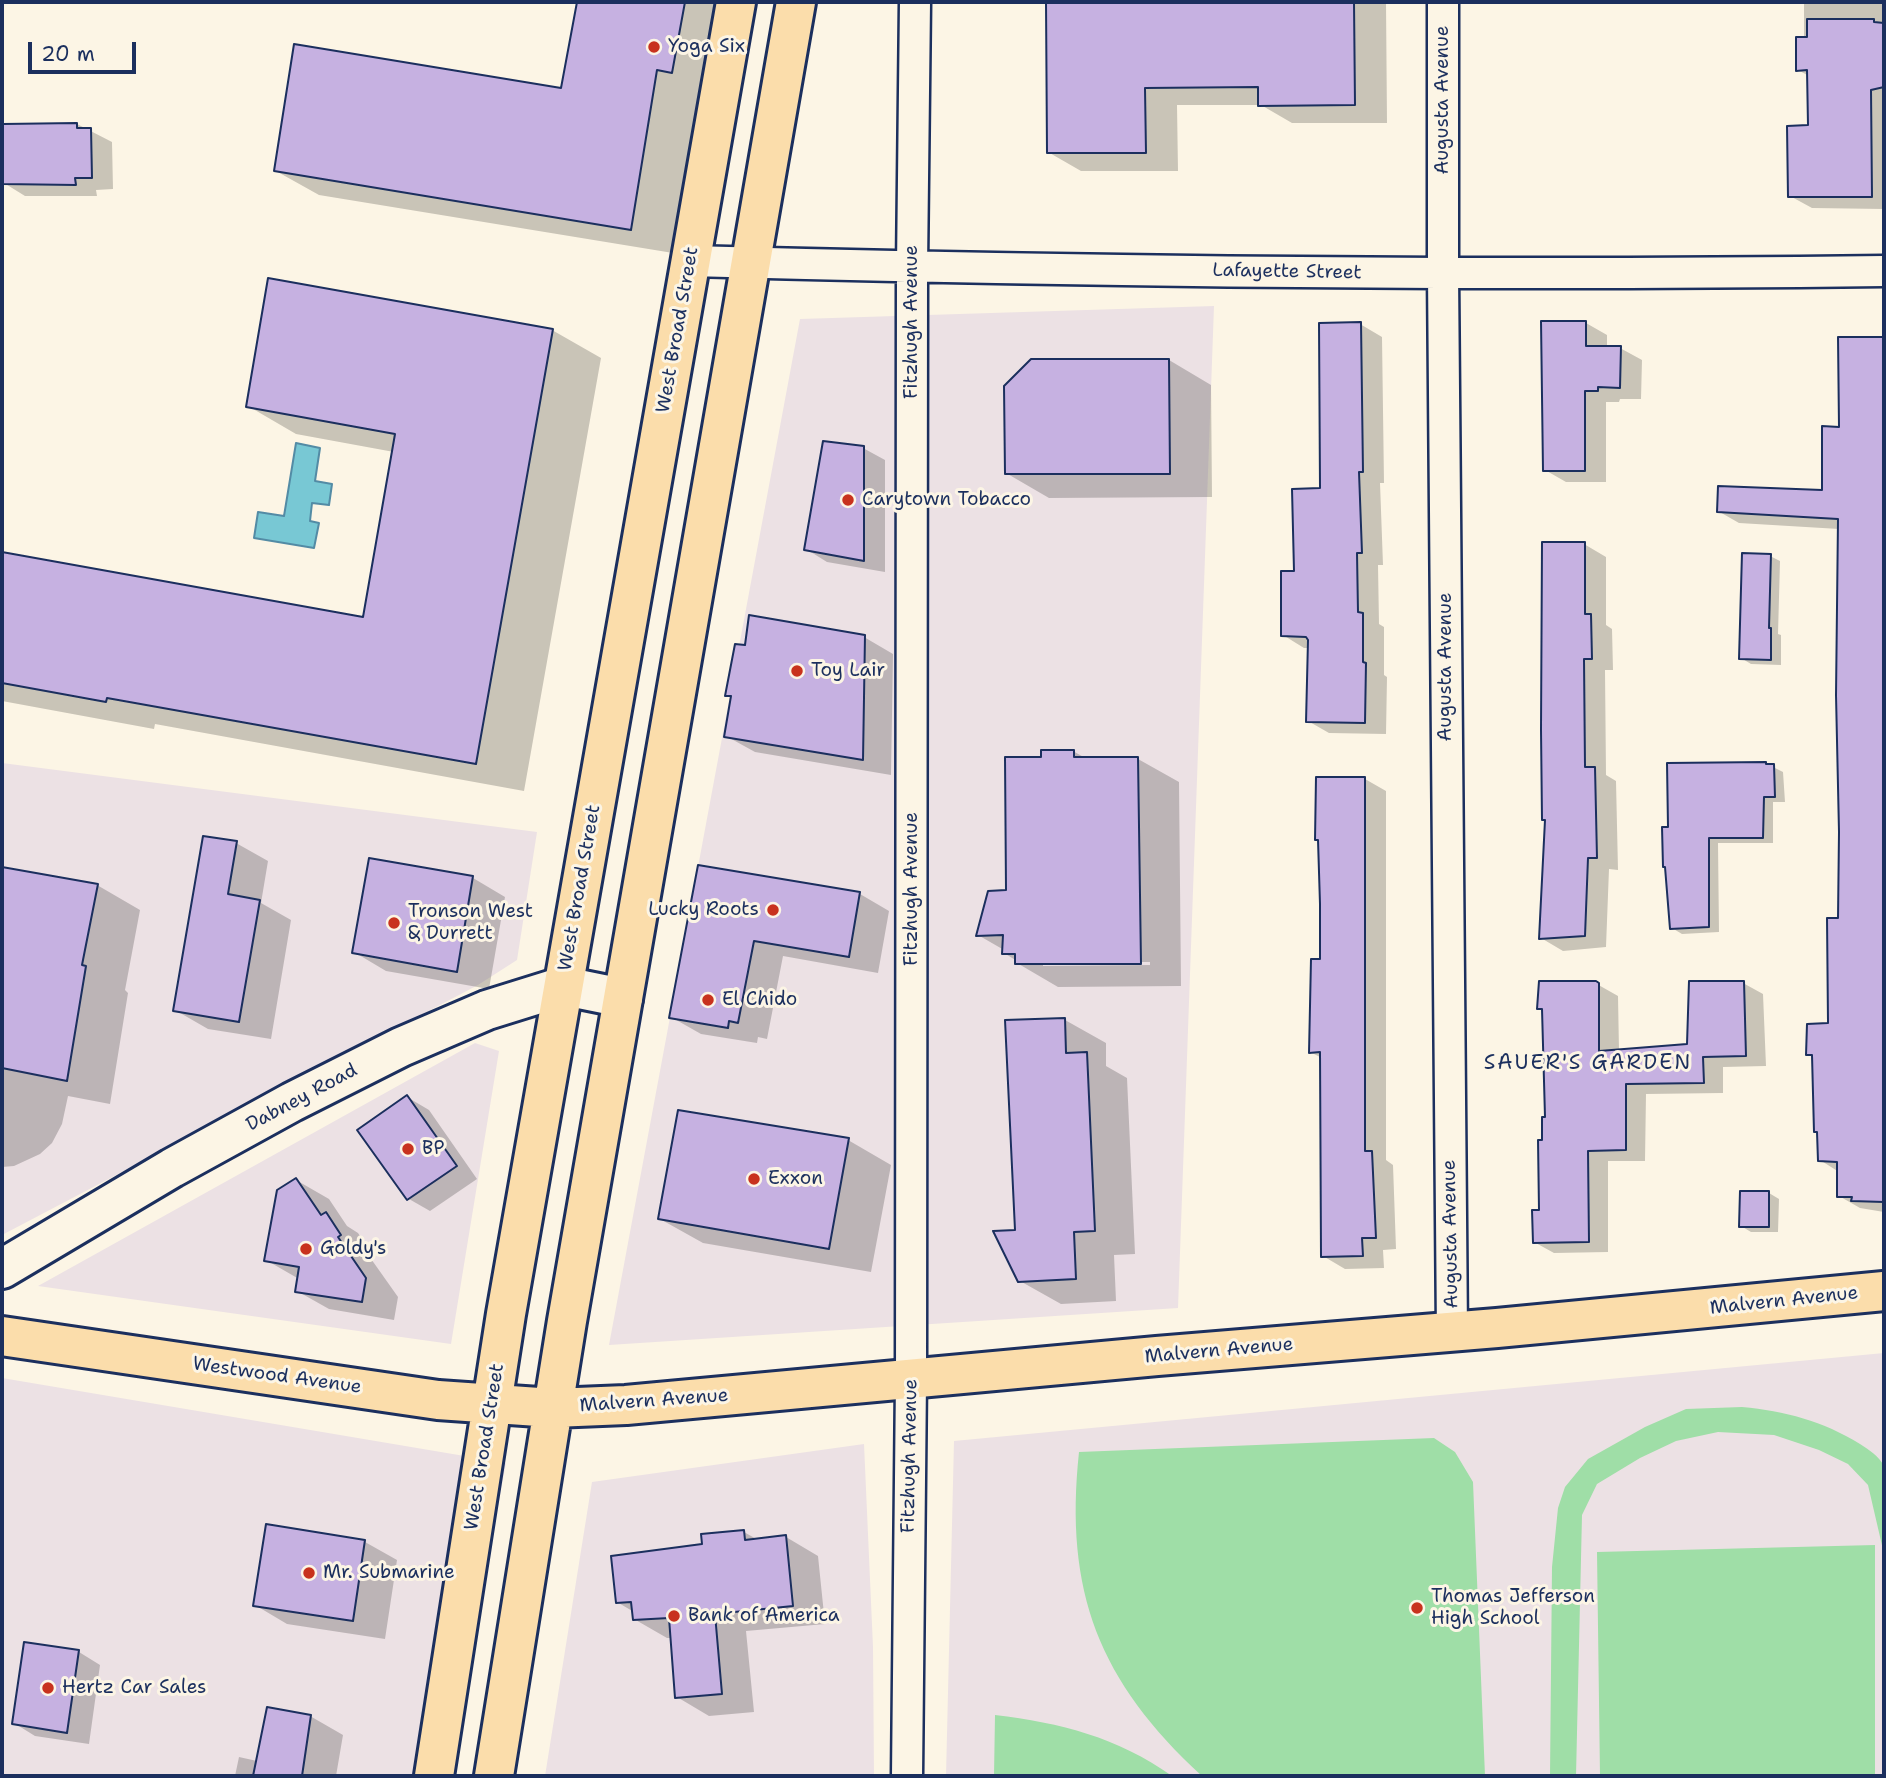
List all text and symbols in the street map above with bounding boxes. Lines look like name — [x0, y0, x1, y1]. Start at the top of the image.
street label: Augusta Avenue — [1432, 25, 1454, 175]
scale bar — [32, 28, 140, 72]
place label: Yoga Six — [668, 36, 745, 58]
marker: Yoga Six — [646, 39, 662, 55]
text: 20 m — [41, 40, 95, 68]
street label: West Broad Street — [652, 245, 704, 415]
street label: Fitzhugh Avenue — [901, 245, 923, 399]
street label: Lafayette Street — [1212, 259, 1362, 285]
place label: Carytown Tobacco — [862, 489, 1031, 511]
marker: Carytown Tobacco — [840, 492, 856, 508]
street label: Augusta Avenue — [1435, 592, 1457, 742]
place label: Toy Lair — [811, 660, 885, 682]
marker: Toy Lair — [789, 663, 805, 679]
street label: West Broad Street — [554, 803, 606, 973]
street label: Fitzhugh Avenue — [901, 812, 923, 966]
place label: Lucky Roots — [648, 899, 759, 921]
place label: Tronson West & Durrett — [408, 901, 533, 945]
marker: Lucky Roots — [765, 902, 781, 918]
marker: Tronson West & Durrett — [386, 915, 402, 931]
place label: El Chido — [722, 989, 797, 1011]
marker: El Chido — [700, 992, 716, 1008]
district label: SAUER'S GARDEN — [1486, 1051, 1690, 1077]
street label: Dabney Road — [243, 1059, 361, 1137]
place label: BP — [422, 1138, 444, 1160]
marker: BP — [400, 1141, 416, 1157]
street label: Augusta Avenue — [1438, 1159, 1464, 1309]
place label: Exxon — [768, 1168, 823, 1190]
marker: Exxon — [746, 1171, 762, 1187]
place label: Goldy's — [320, 1238, 386, 1260]
marker: Goldy's — [298, 1241, 314, 1257]
street label: Malvern Avenue — [1709, 1282, 1859, 1320]
street label: Malvern Avenue — [1144, 1333, 1294, 1369]
street label: Westwood Avenue — [191, 1353, 363, 1399]
street label: West Broad Street — [461, 1362, 509, 1532]
street label: Fitzhugh Avenue — [897, 1379, 923, 1533]
street label: Malvern Avenue — [579, 1384, 729, 1418]
place label: Mr. Submarine — [323, 1562, 455, 1584]
marker: Mr. Submarine — [301, 1565, 317, 1581]
place label: Thomas Jefferson High School — [1431, 1586, 1595, 1630]
marker: Thomas Jefferson High School — [1409, 1600, 1425, 1616]
place label: Bank of America — [688, 1605, 839, 1627]
marker: Bank of America — [666, 1608, 682, 1624]
place label: Hertz Car Sales — [62, 1677, 207, 1699]
marker: Hertz Car Sales — [40, 1680, 56, 1696]

